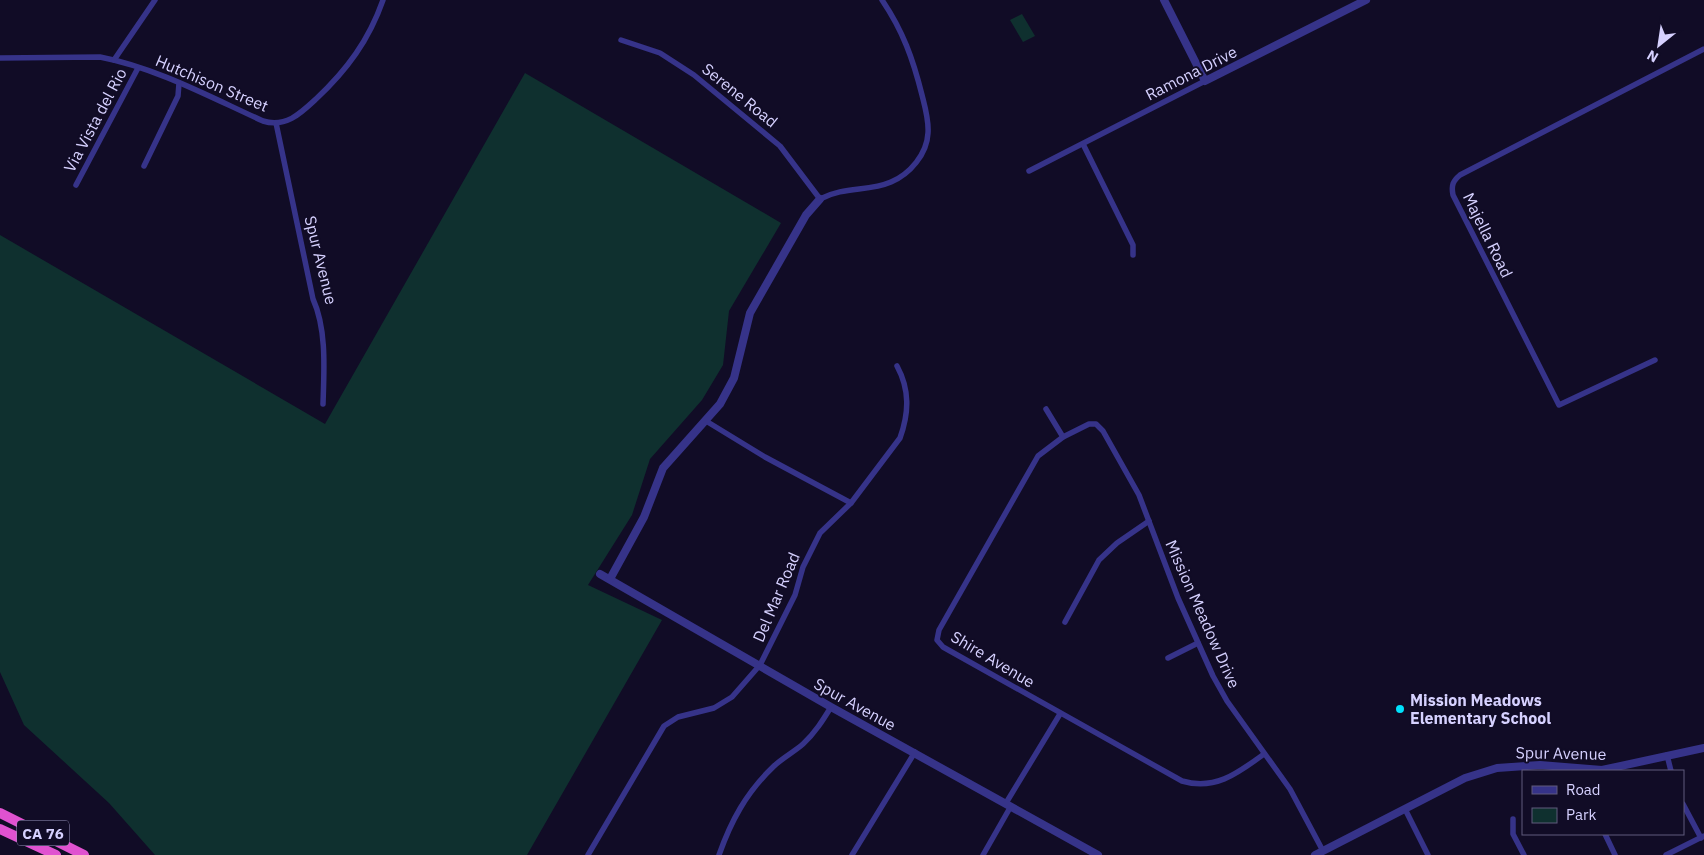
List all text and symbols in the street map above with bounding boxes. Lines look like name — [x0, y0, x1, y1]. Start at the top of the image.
north arrow — [1634, 20, 1684, 70]
street label: Ramona Drive — [1142, 41, 1240, 105]
text: N — [1644, 46, 1661, 67]
street label: Hutchison Street — [153, 50, 271, 116]
street label: Serene Road — [698, 59, 782, 131]
street label: Via Vista del Rio — [59, 65, 131, 175]
street label: Majella Road — [1459, 189, 1517, 281]
street label: Spur Avenue — [300, 214, 342, 307]
street label: Mission Meadow Drive — [1161, 537, 1245, 691]
street label: Del Mar Road — [748, 549, 804, 645]
street label: Shire Avenue — [947, 626, 1039, 692]
street label: Spur Avenue — [810, 673, 900, 735]
place label: Mission Meadows Elementary School — [1410, 690, 1551, 728]
marker: Mission Meadows Elementary School — [1394, 703, 1406, 715]
street label: Spur Avenue — [1515, 742, 1607, 764]
legend — [1522, 770, 1684, 835]
text: Road — [1566, 780, 1601, 799]
text: Park — [1566, 805, 1596, 824]
road number: CA 76 — [17, 820, 69, 846]

